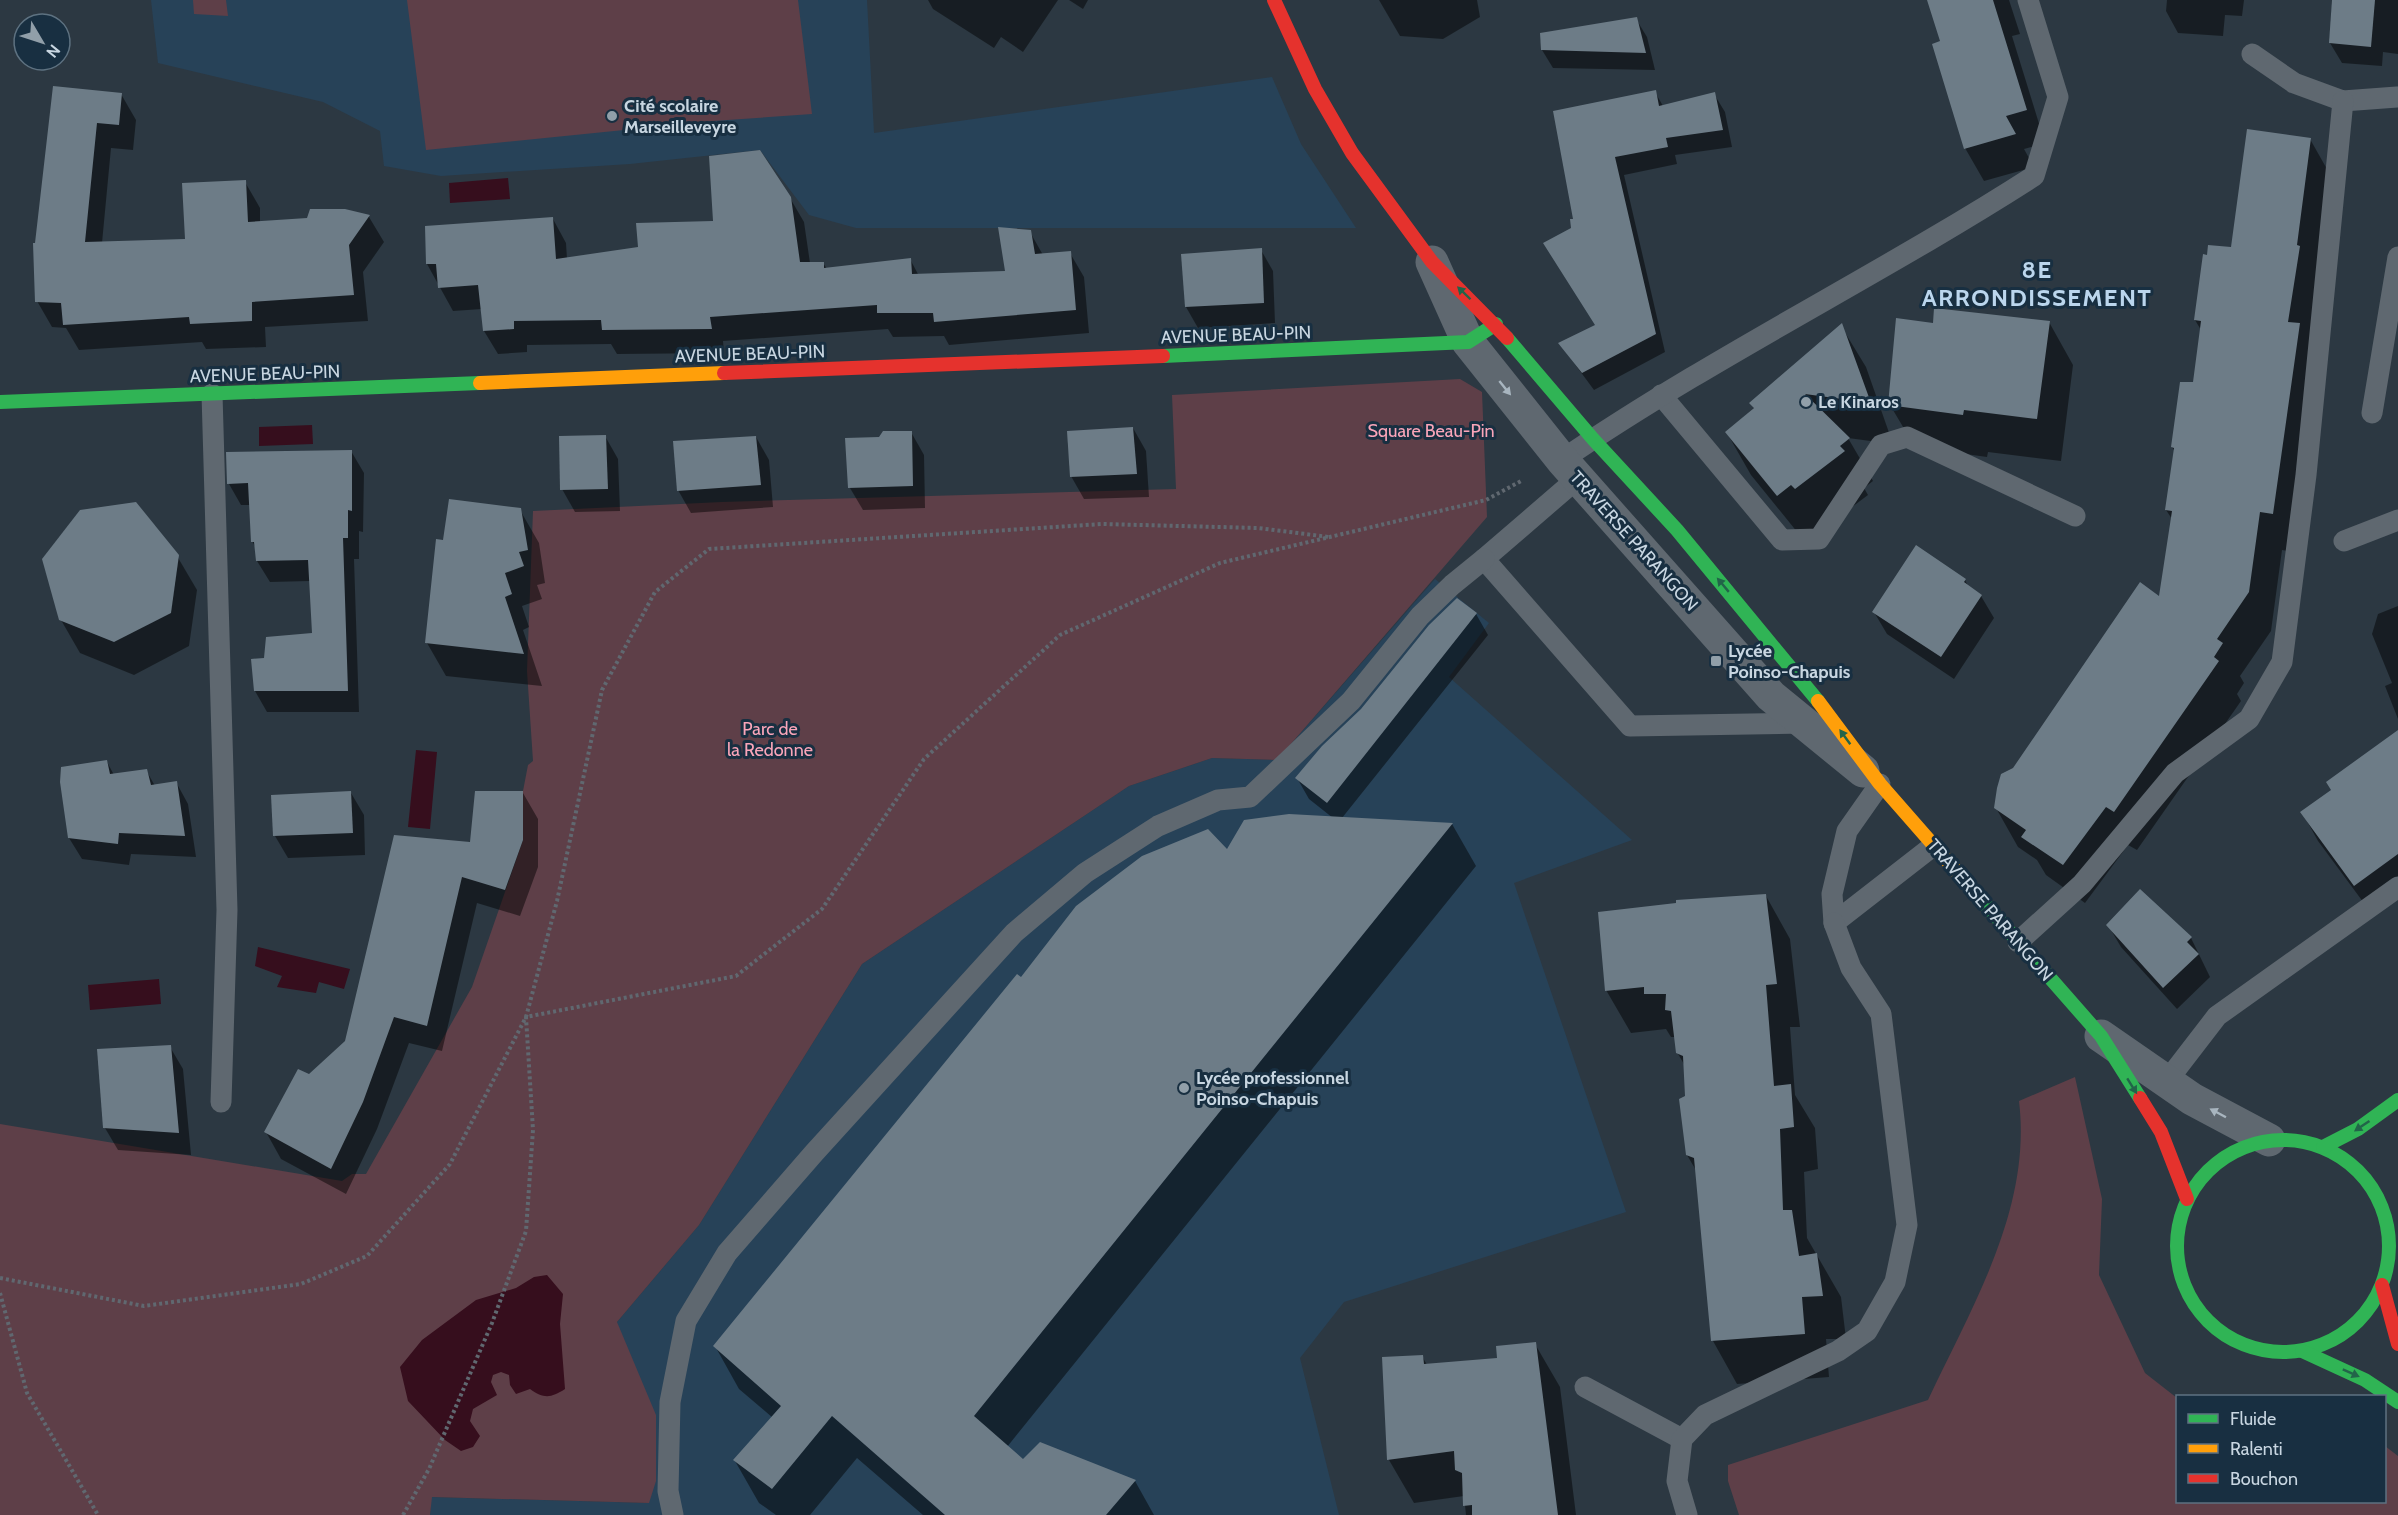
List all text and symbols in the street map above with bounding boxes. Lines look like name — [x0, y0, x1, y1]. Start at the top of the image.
north arrow — [12, 12, 72, 72]
text: N — [42, 41, 64, 61]
place label: Cité scolaire Marseilleveyre — [624, 95, 736, 138]
marker: Cité scolaire Marseilleveyre — [605, 109, 619, 123]
district label: 8E ARRONDISSEMENT — [1922, 255, 2152, 312]
one-way arrow — [1456, 286, 1471, 300]
street label: AVENUE BEAU-PIN — [1160, 321, 1312, 349]
street label: AVENUE BEAU-PIN — [674, 340, 826, 368]
street label: AVENUE BEAU-PIN — [189, 360, 341, 388]
one-way arrow — [1498, 380, 1511, 396]
place label: Le Kinaros — [1818, 391, 1899, 413]
marker: Le Kinaros — [1799, 395, 1813, 409]
park label: Square Beau-Pin — [1367, 420, 1495, 442]
street label: TRAVERSE PARANGON — [1565, 466, 1703, 616]
one-way arrow — [1717, 578, 1730, 593]
place label: Lycée Poinso-Chapuis — [1728, 640, 1851, 683]
marker: Lycée Poinso-Chapuis — [1709, 654, 1723, 668]
park label: Parc de la Redonne — [727, 718, 813, 761]
one-way arrow — [1839, 730, 1851, 746]
street label: TRAVERSE PARANGON — [1922, 835, 2058, 985]
place label: Lycée professionnel Poinso-Chapuis — [1196, 1067, 1349, 1110]
one-way arrow — [2126, 1078, 2137, 1094]
marker: Lycée professionnel Poinso-Chapuis — [1177, 1081, 1191, 1095]
one-way arrow — [2209, 1108, 2226, 1118]
one-way arrow — [2354, 1120, 2370, 1132]
one-way arrow — [2343, 1369, 2360, 1378]
legend — [2176, 1395, 2386, 1503]
text: Fluide — [2230, 1408, 2276, 1430]
text: Ralenti — [2230, 1438, 2283, 1460]
text: Bouchon — [2230, 1468, 2298, 1490]

